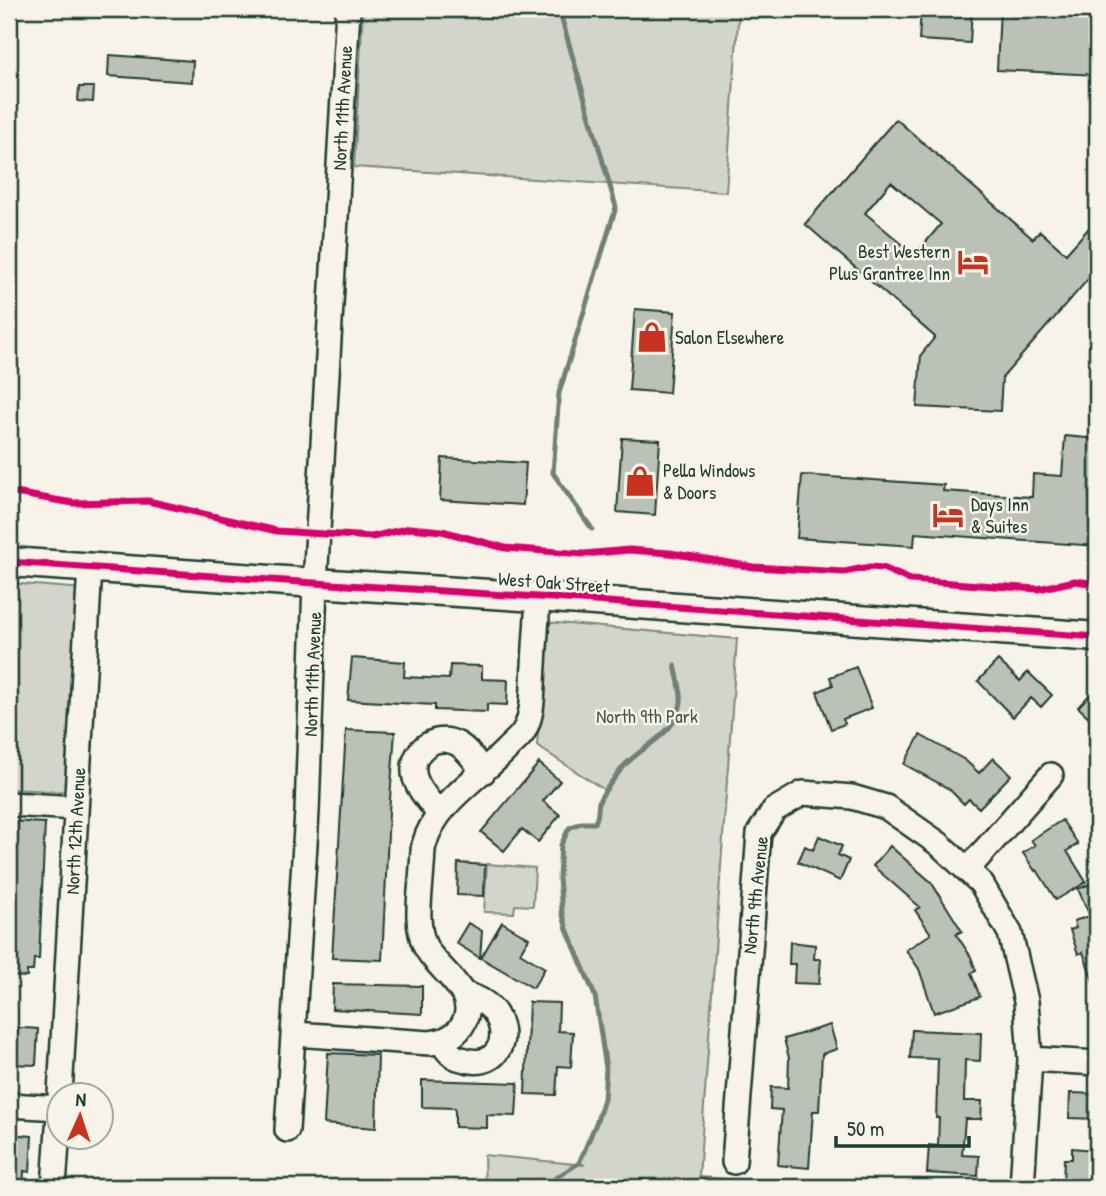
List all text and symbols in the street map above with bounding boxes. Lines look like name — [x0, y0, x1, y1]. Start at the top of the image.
street label: North 11th Avenue — [326, 45, 358, 171]
place label: Best Western Plus Grantree Inn — [829, 238, 950, 286]
hotel icon: Best Western Plus Grantree Inn — [956, 245, 990, 279]
shop icon: Salon Elsewhere — [635, 320, 669, 354]
place label: Salon Elsewhere — [675, 324, 785, 350]
place label: Pella Windows & Doors — [663, 457, 755, 505]
shop icon: Pella Windows & Doors — [623, 464, 657, 498]
place label: Days Inn & Suites — [971, 491, 1029, 539]
hotel icon: Days Inn & Suites — [931, 498, 965, 532]
street label: West Oak Street — [497, 565, 611, 599]
street label: North 11th Avenue — [297, 611, 327, 737]
park label: North 9th Park — [596, 703, 698, 729]
street label: North 12th Avenue — [59, 767, 91, 895]
street label: North 9th Avenue — [736, 835, 774, 955]
north arrow — [46, 1080, 116, 1150]
text: N — [75, 1086, 87, 1112]
scale bar — [836, 1105, 970, 1149]
text: 50 m — [847, 1114, 884, 1143]

